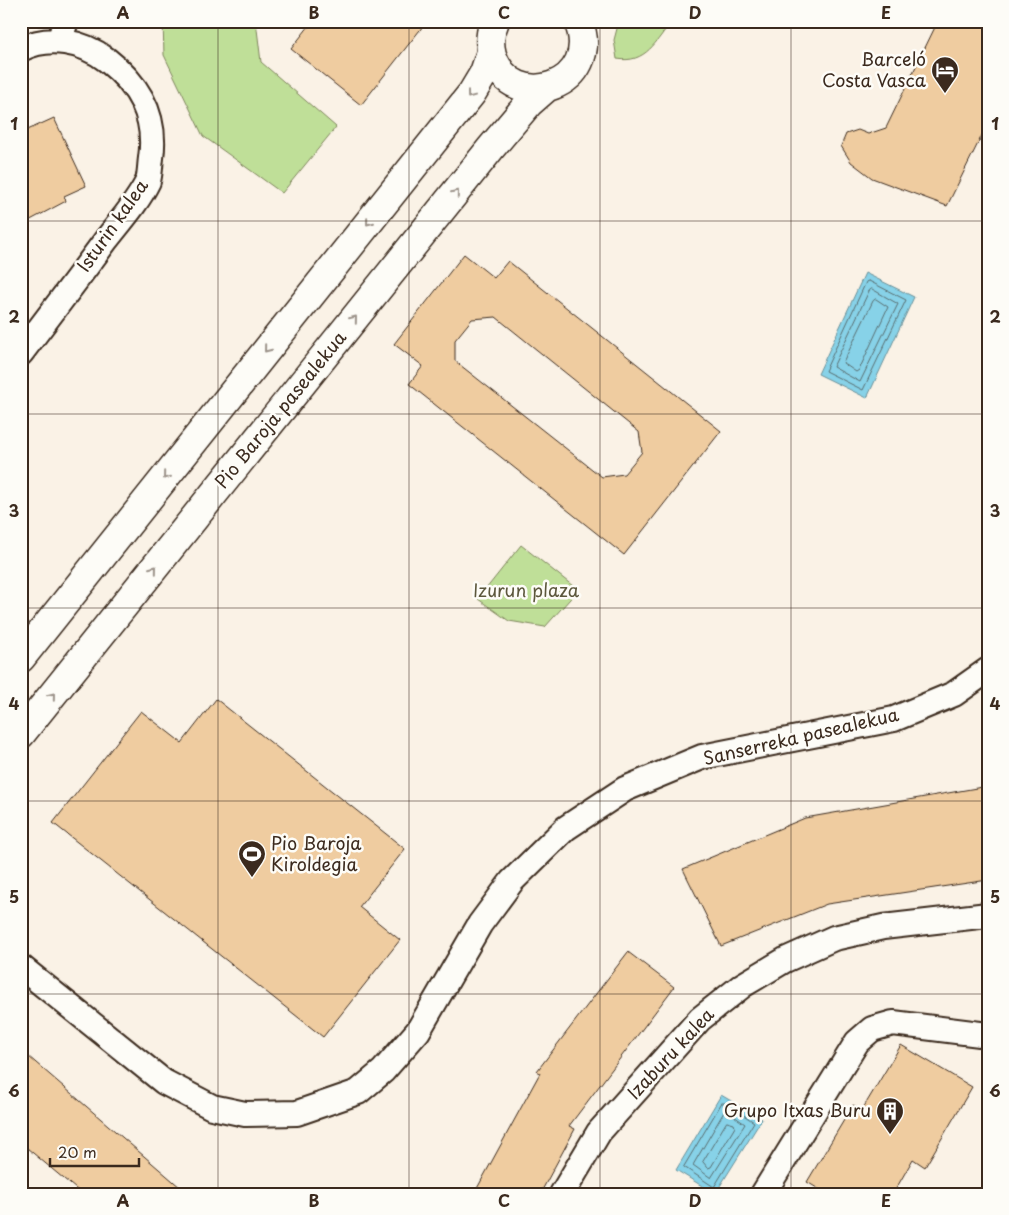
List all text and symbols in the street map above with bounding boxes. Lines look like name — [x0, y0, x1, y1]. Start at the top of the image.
text: A — [117, 0, 130, 24]
text: B — [309, 0, 320, 24]
text: C — [498, 0, 510, 24]
text: D — [689, 0, 701, 24]
text: E — [881, 0, 891, 24]
place label: Barceló Costa Vasca — [822, 45, 927, 93]
hotel icon: Barceló Costa Vasca — [930, 55, 960, 94]
one-way arrow — [467, 89, 476, 99]
text: 1 — [10, 111, 18, 135]
text: 1 — [991, 111, 999, 135]
street label: Isturin kalea — [70, 173, 154, 277]
one-way arrow — [450, 190, 458, 199]
one-way arrow — [366, 216, 374, 225]
text: 2 — [8, 304, 20, 328]
text: 2 — [989, 304, 1001, 328]
one-way arrow — [348, 316, 357, 325]
street label: Pio Baroja pasealekua — [208, 324, 352, 494]
one-way arrow — [265, 343, 273, 352]
one-way arrow — [163, 470, 172, 480]
text: 3 — [9, 498, 19, 522]
text: 3 — [990, 498, 1000, 522]
one-way arrow — [148, 566, 156, 575]
park label: Izurun plaza — [473, 576, 580, 603]
text: 4 — [9, 691, 20, 715]
text: 4 — [990, 691, 1001, 715]
one-way arrow — [46, 693, 54, 702]
street label: Sanserreka pasealekua — [700, 700, 902, 771]
place label: Pio Baroja Kiroldegia — [271, 829, 362, 877]
sports icon: Pio Baroja Kiroldegia — [237, 839, 267, 878]
text: 5 — [9, 884, 19, 908]
text: 5 — [990, 884, 1000, 908]
street label: Izaburu kalea — [620, 1001, 720, 1105]
text: 6 — [8, 1078, 20, 1102]
text: 6 — [989, 1078, 1001, 1102]
place label: Grupo Itxas Buru — [724, 1096, 871, 1123]
building icon: Grupo Itxas Buru — [875, 1096, 905, 1135]
scale bar — [50, 1135, 139, 1167]
text: 20 m — [58, 1140, 97, 1163]
text: A — [117, 1188, 130, 1212]
text: B — [309, 1188, 320, 1212]
text: C — [498, 1188, 510, 1212]
text: D — [689, 1188, 701, 1212]
text: E — [881, 1188, 891, 1212]

